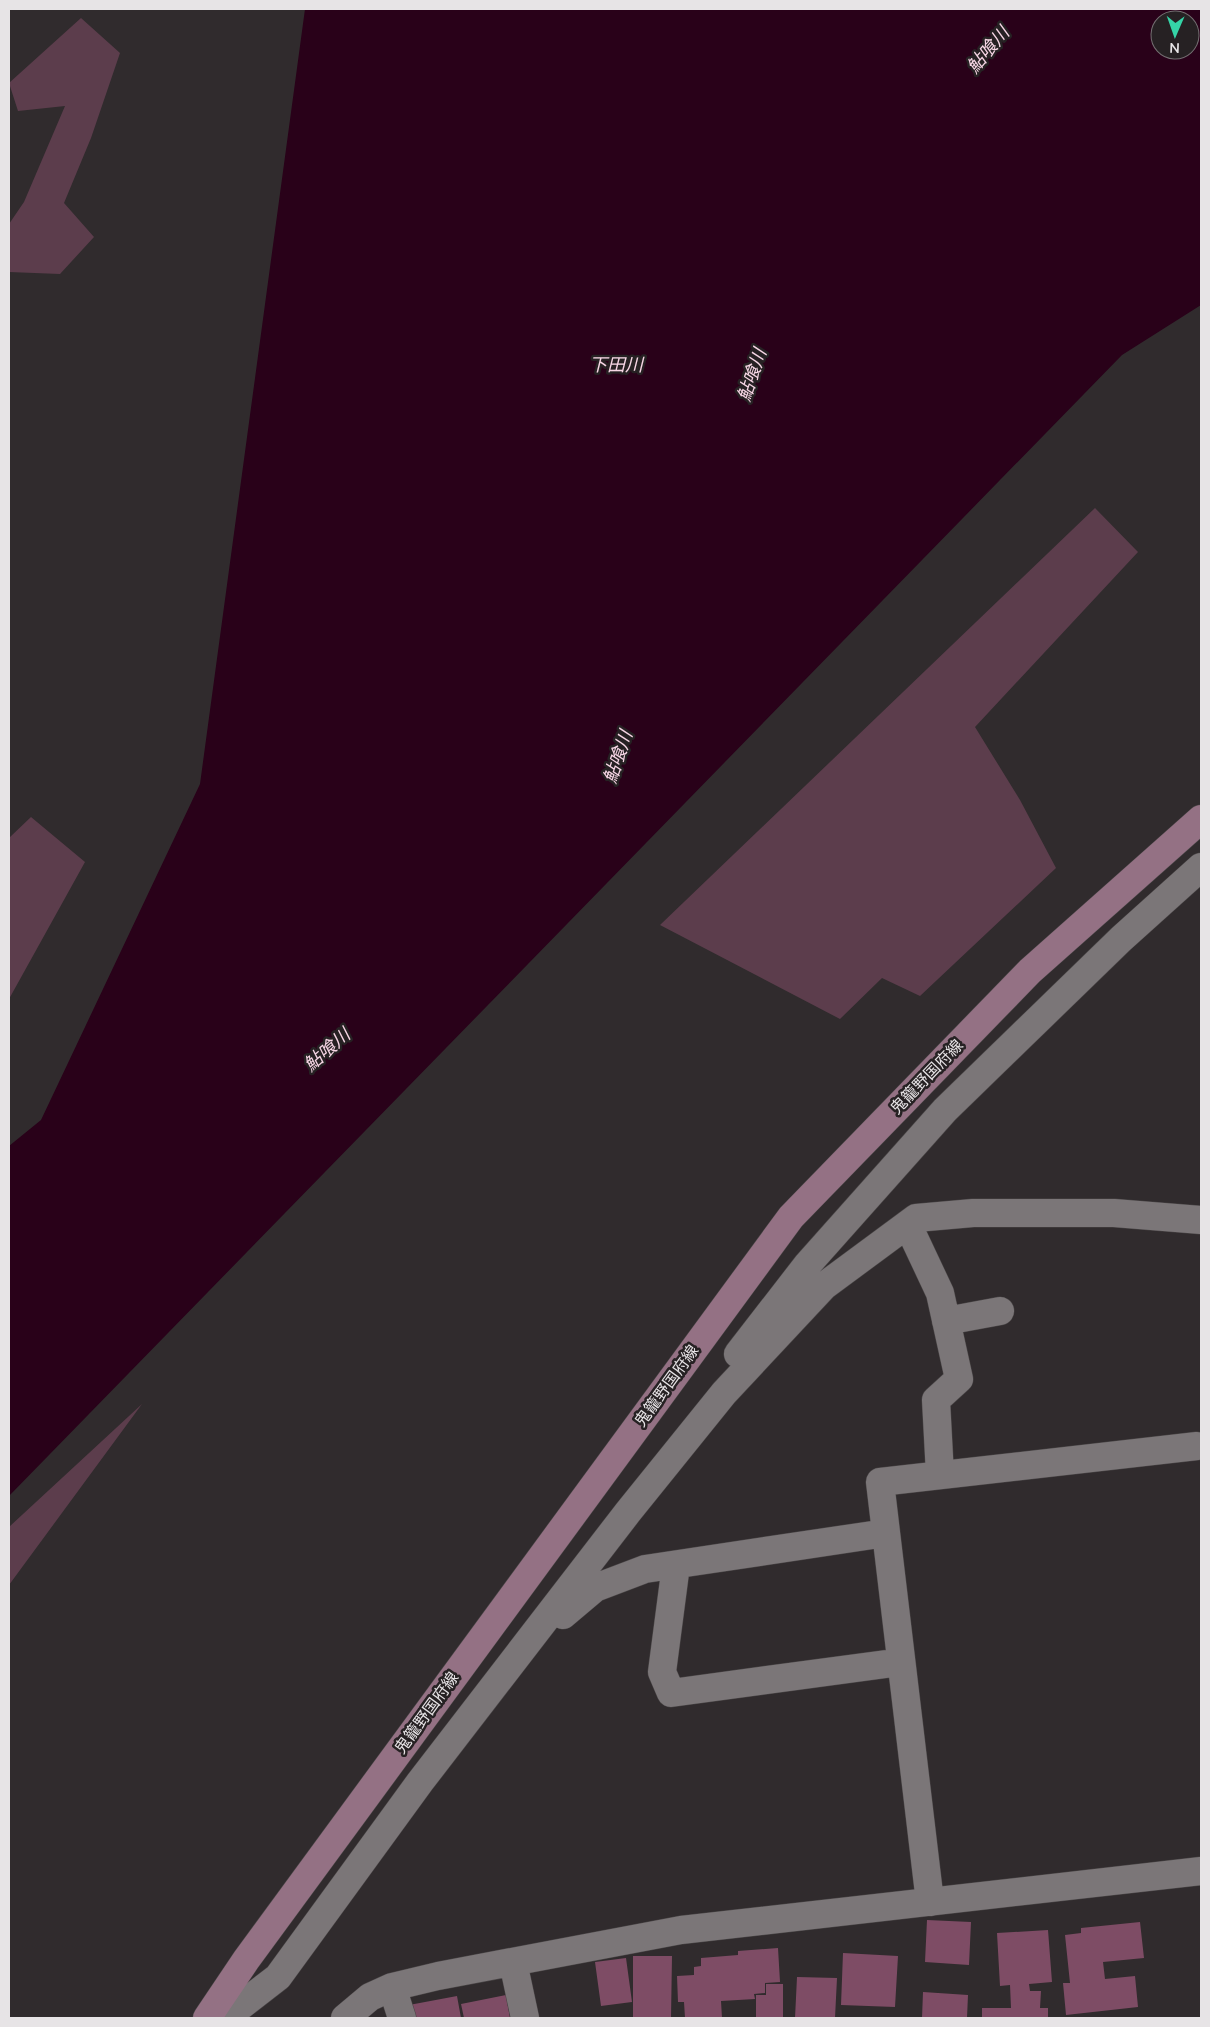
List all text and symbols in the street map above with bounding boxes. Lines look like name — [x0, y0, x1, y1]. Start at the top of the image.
north arrow — [1150, 10, 1200, 60]
water label: 鮎喰川 — [961, 20, 1016, 78]
text: N — [1169, 38, 1180, 57]
water label: 鮎喰川 — [732, 344, 773, 404]
water label: 下田川 — [589, 353, 645, 377]
water label: 鮎喰川 — [598, 726, 639, 786]
water label: 鮎喰川 — [299, 1022, 357, 1077]
street label: 鬼籠野国府線 — [886, 1035, 968, 1119]
street label: 鬼籠野国府線 — [630, 1341, 704, 1431]
street label: 鬼籠野国府線 — [390, 1668, 464, 1758]

